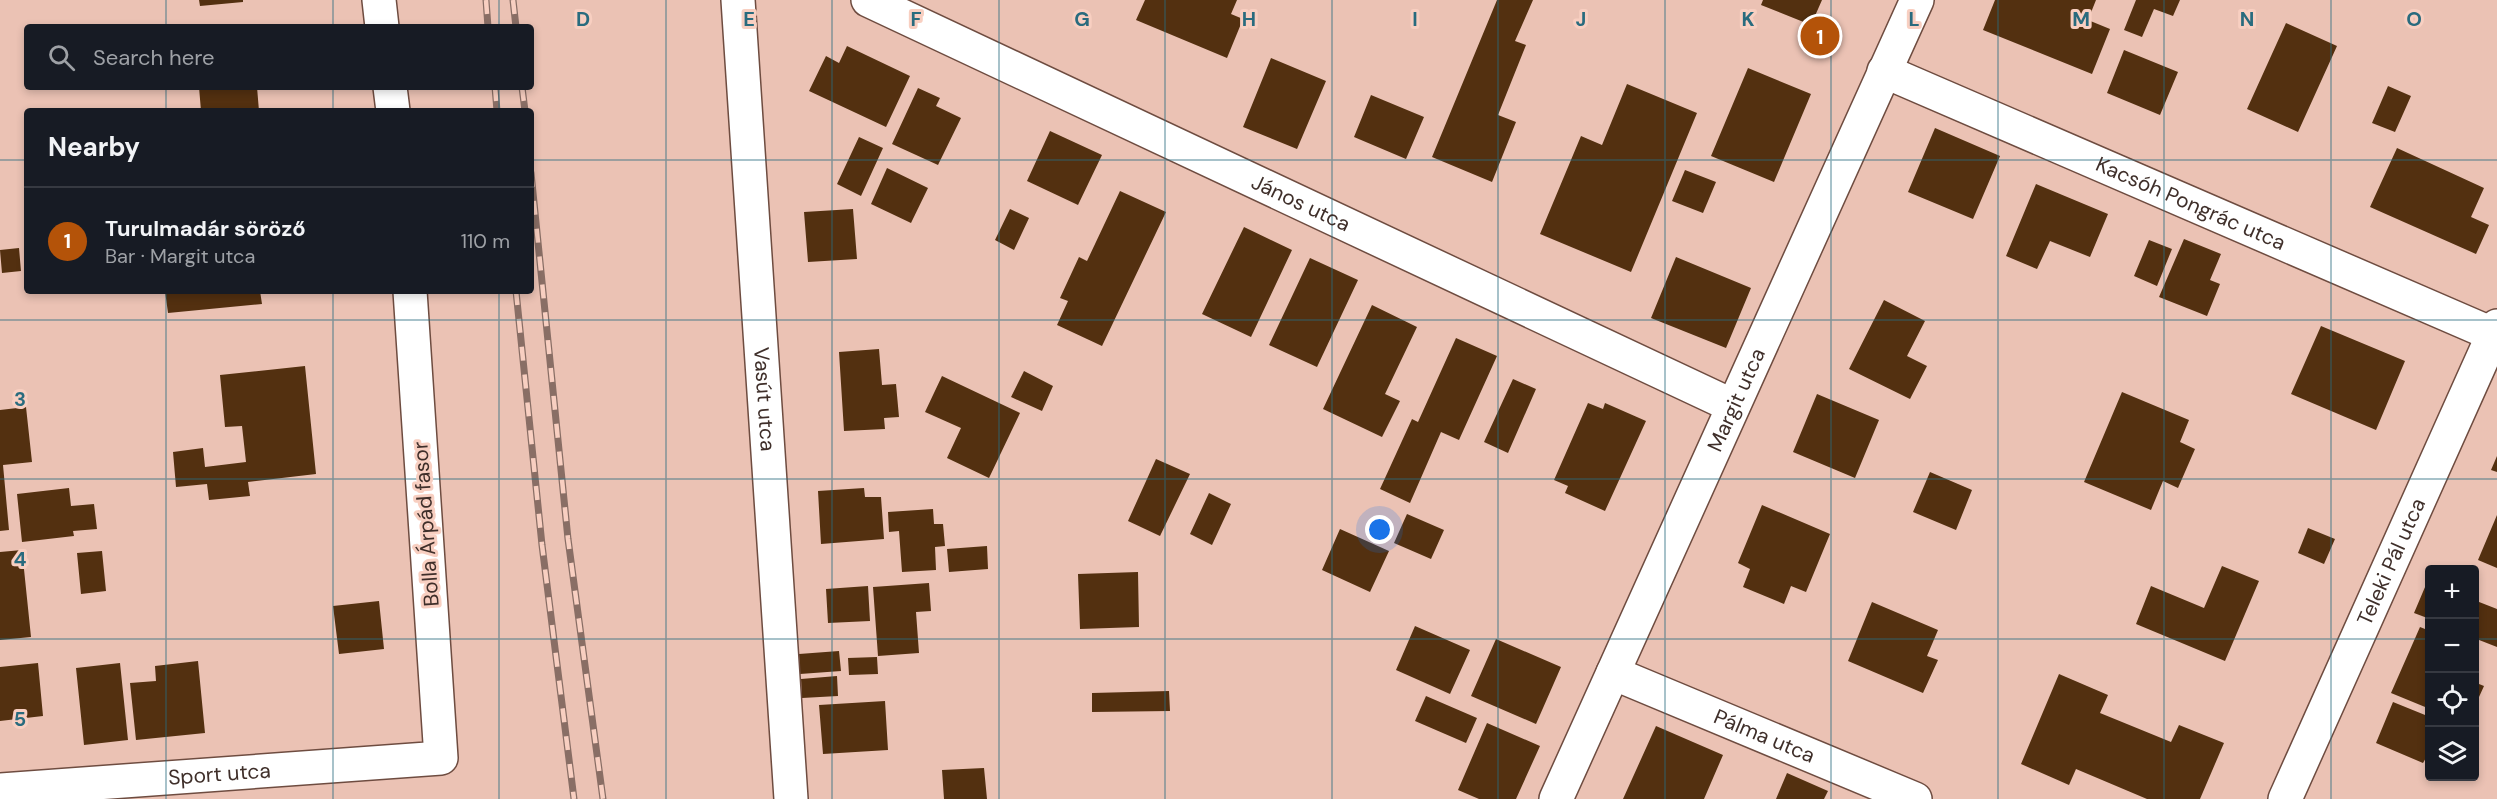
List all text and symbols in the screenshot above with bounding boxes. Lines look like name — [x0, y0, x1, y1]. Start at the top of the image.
text: D — [576, 6, 590, 32]
text: E — [743, 6, 755, 32]
text: F — [910, 6, 922, 32]
text: G — [1074, 6, 1090, 32]
text: H — [1242, 6, 1256, 32]
text: I — [1412, 6, 1418, 32]
text: J — [1576, 6, 1586, 32]
text: K — [1741, 6, 1755, 32]
text: L — [1908, 6, 1920, 32]
text: M — [2072, 6, 2090, 32]
text: N — [2240, 6, 2254, 32]
text: O — [2406, 6, 2422, 32]
pin: 1 — [1800, 14, 1840, 58]
search box — [24, 24, 534, 90]
icon: search — [45, 41, 78, 74]
text: Search here — [93, 43, 214, 72]
text: Nearby — [48, 130, 140, 164]
street label: Kacsóh Pongrác utca — [2091, 150, 2290, 257]
street label: János utca — [1247, 168, 1355, 238]
text: Turulmadár söröző — [105, 214, 306, 243]
text: 1 — [64, 228, 71, 254]
text: 110 m — [461, 228, 510, 254]
text: Bar · Margit utca — [105, 243, 255, 269]
street label: Margit utca — [1701, 344, 1772, 456]
street label: Vasút utca — [747, 346, 782, 452]
text: 3 — [14, 386, 26, 412]
street label: Bolla Árpád fasor — [406, 440, 446, 607]
street label: Teleki Pál utca — [2351, 494, 2432, 630]
your location — [1365, 515, 1394, 544]
text: 4 — [14, 546, 27, 572]
map controls — [2425, 565, 2479, 781]
button: + — [2425, 565, 2479, 619]
button: − — [2425, 619, 2479, 673]
button: locate — [2425, 673, 2479, 727]
street label: Pálma utca — [1710, 703, 1819, 770]
text: 5 — [14, 706, 26, 732]
button: layers — [2425, 727, 2479, 781]
street label: Sport utca — [167, 756, 272, 792]

